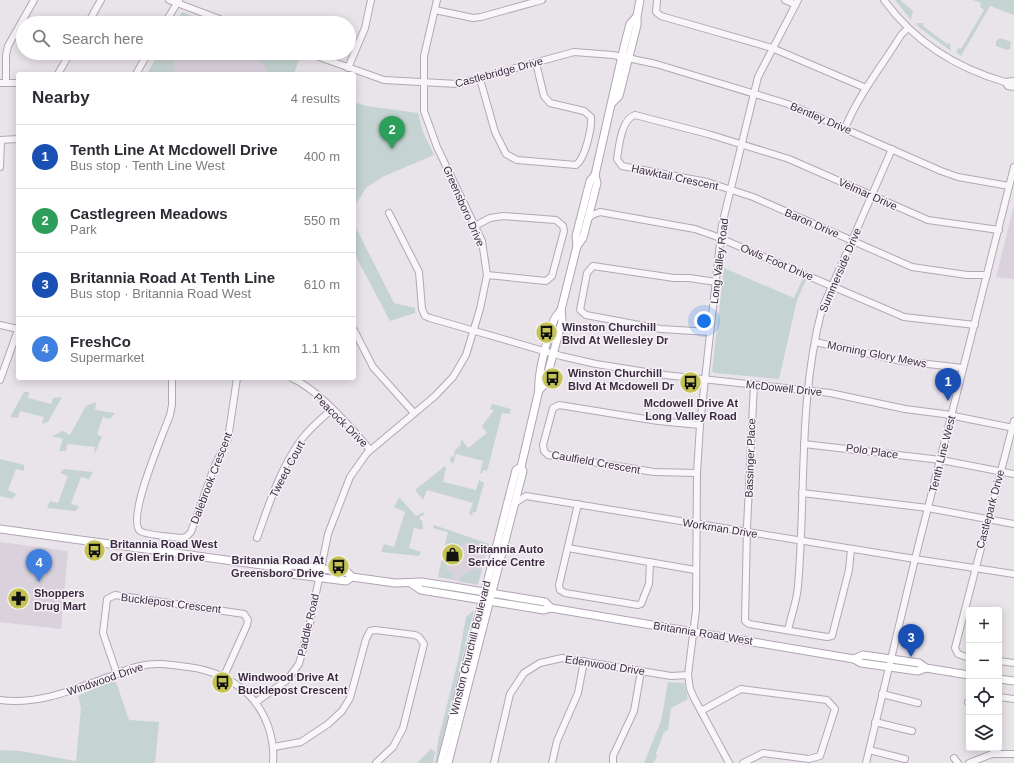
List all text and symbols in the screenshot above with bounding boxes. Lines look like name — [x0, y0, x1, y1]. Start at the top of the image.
search box — [16, 16, 356, 60]
icon: search — [30, 27, 52, 49]
text: Search here — [62, 30, 144, 47]
street label: Castlebridge Drive — [454, 54, 544, 90]
text: Nearby — [32, 88, 90, 107]
text: 4 results — [291, 91, 340, 106]
street label: Bentley Drive — [789, 100, 853, 136]
pin: 2 — [379, 116, 405, 149]
text: Tenth Line At Mcdowell Drive — [70, 141, 278, 158]
text: 1 — [41, 149, 49, 164]
text: 400 m — [304, 149, 340, 164]
text: Bus stop · Tenth Line West — [70, 158, 225, 173]
street label: Hawktail Crescent — [630, 162, 720, 192]
street label: Greensboro Drive — [441, 164, 487, 248]
street label: Velmar Drive — [837, 176, 899, 212]
text: Castlegreen Meadows — [70, 205, 228, 222]
street label: Baron Drive — [783, 206, 841, 240]
text: 2 — [41, 213, 49, 228]
text: 550 m — [304, 213, 340, 228]
street label: Long Valley Road — [708, 218, 730, 304]
text: Park — [70, 222, 97, 237]
street label: Summerside Drive — [817, 226, 863, 314]
street label: Owls Foot Drive — [739, 241, 815, 283]
text: Britannia Road At Tenth Line — [70, 269, 275, 286]
text: 3 — [41, 277, 49, 292]
text: 610 m — [304, 277, 340, 292]
text: Bus stop · Britannia Road West — [70, 286, 251, 301]
your location — [694, 311, 714, 331]
bus stop icon: Winston Churchill Blvd At Wellesley Dr — [533, 320, 559, 346]
place label: Winston Churchill Blvd At Wellesley Dr — [562, 321, 669, 346]
text: FreshCo — [70, 333, 131, 350]
street label: Morning Glory Mews — [826, 338, 928, 370]
text: 4 — [41, 341, 49, 356]
text: 1.1 km — [301, 341, 340, 356]
text: Supermarket — [70, 350, 144, 365]
bus stop icon: Winston Churchill Blvd At Mcdowell Dr — [539, 366, 565, 392]
place label: Winston Churchill Blvd At Mcdowell Dr — [568, 367, 675, 392]
pin: 1 — [935, 368, 961, 401]
bus stop icon: Mcdowell Drive At Long Valley Road — [678, 370, 704, 396]
street label: McDowell Drive — [745, 378, 823, 398]
street label: Peacock Drive — [312, 391, 370, 449]
place label: Mcdowell Drive At Long Valley Road — [644, 397, 738, 422]
street label: Tenth Line West — [927, 414, 957, 494]
street label: Bassinger Place — [743, 418, 757, 498]
street label: Dalebrook Crescent — [188, 430, 234, 526]
street label: Tweed Court — [267, 439, 307, 499]
street label: Polo Place — [845, 441, 899, 461]
street label: Caulfield Crescent — [551, 448, 641, 476]
street label: Castlepark Drive — [974, 468, 1006, 550]
street label: Workman Drive — [682, 516, 758, 540]
bus stop icon: Britannia Road West Of Glen Erin Drive — [82, 537, 108, 563]
place label: Britannia Road West Of Glen Erin Drive — [110, 538, 218, 563]
shop icon: Britannia Auto Service Centre — [440, 542, 466, 568]
place label: Britannia Auto Service Centre — [468, 543, 545, 568]
pin: 4 — [26, 549, 52, 582]
bus stop icon: Britannia Road At Greensboro Drive — [326, 553, 352, 579]
place label: Britannia Road At Greensboro Drive — [231, 554, 324, 579]
street label: Winston Churchill Boulevard — [447, 580, 493, 716]
pharmacy icon: Shoppers Drug Mart — [6, 586, 32, 612]
place label: Shoppers Drug Mart — [34, 587, 86, 612]
street label: Bucklepost Crescent — [120, 591, 222, 615]
street label: Paddle Road — [295, 593, 321, 657]
map controls — [966, 607, 1002, 751]
button: + — [966, 607, 1002, 643]
street label: Britannia Road West — [652, 619, 754, 647]
pin: 3 — [898, 624, 924, 657]
button: − — [966, 643, 1002, 679]
street label: Edenwood Drive — [564, 653, 646, 677]
street label: Windwood Drive — [65, 660, 145, 698]
bus stop icon: Windwood Drive At Bucklepost Crescent — [210, 670, 236, 696]
place label: Windwood Drive At Bucklepost Crescent — [238, 671, 348, 696]
button: locate — [966, 679, 1002, 715]
button: layers — [966, 715, 1002, 751]

